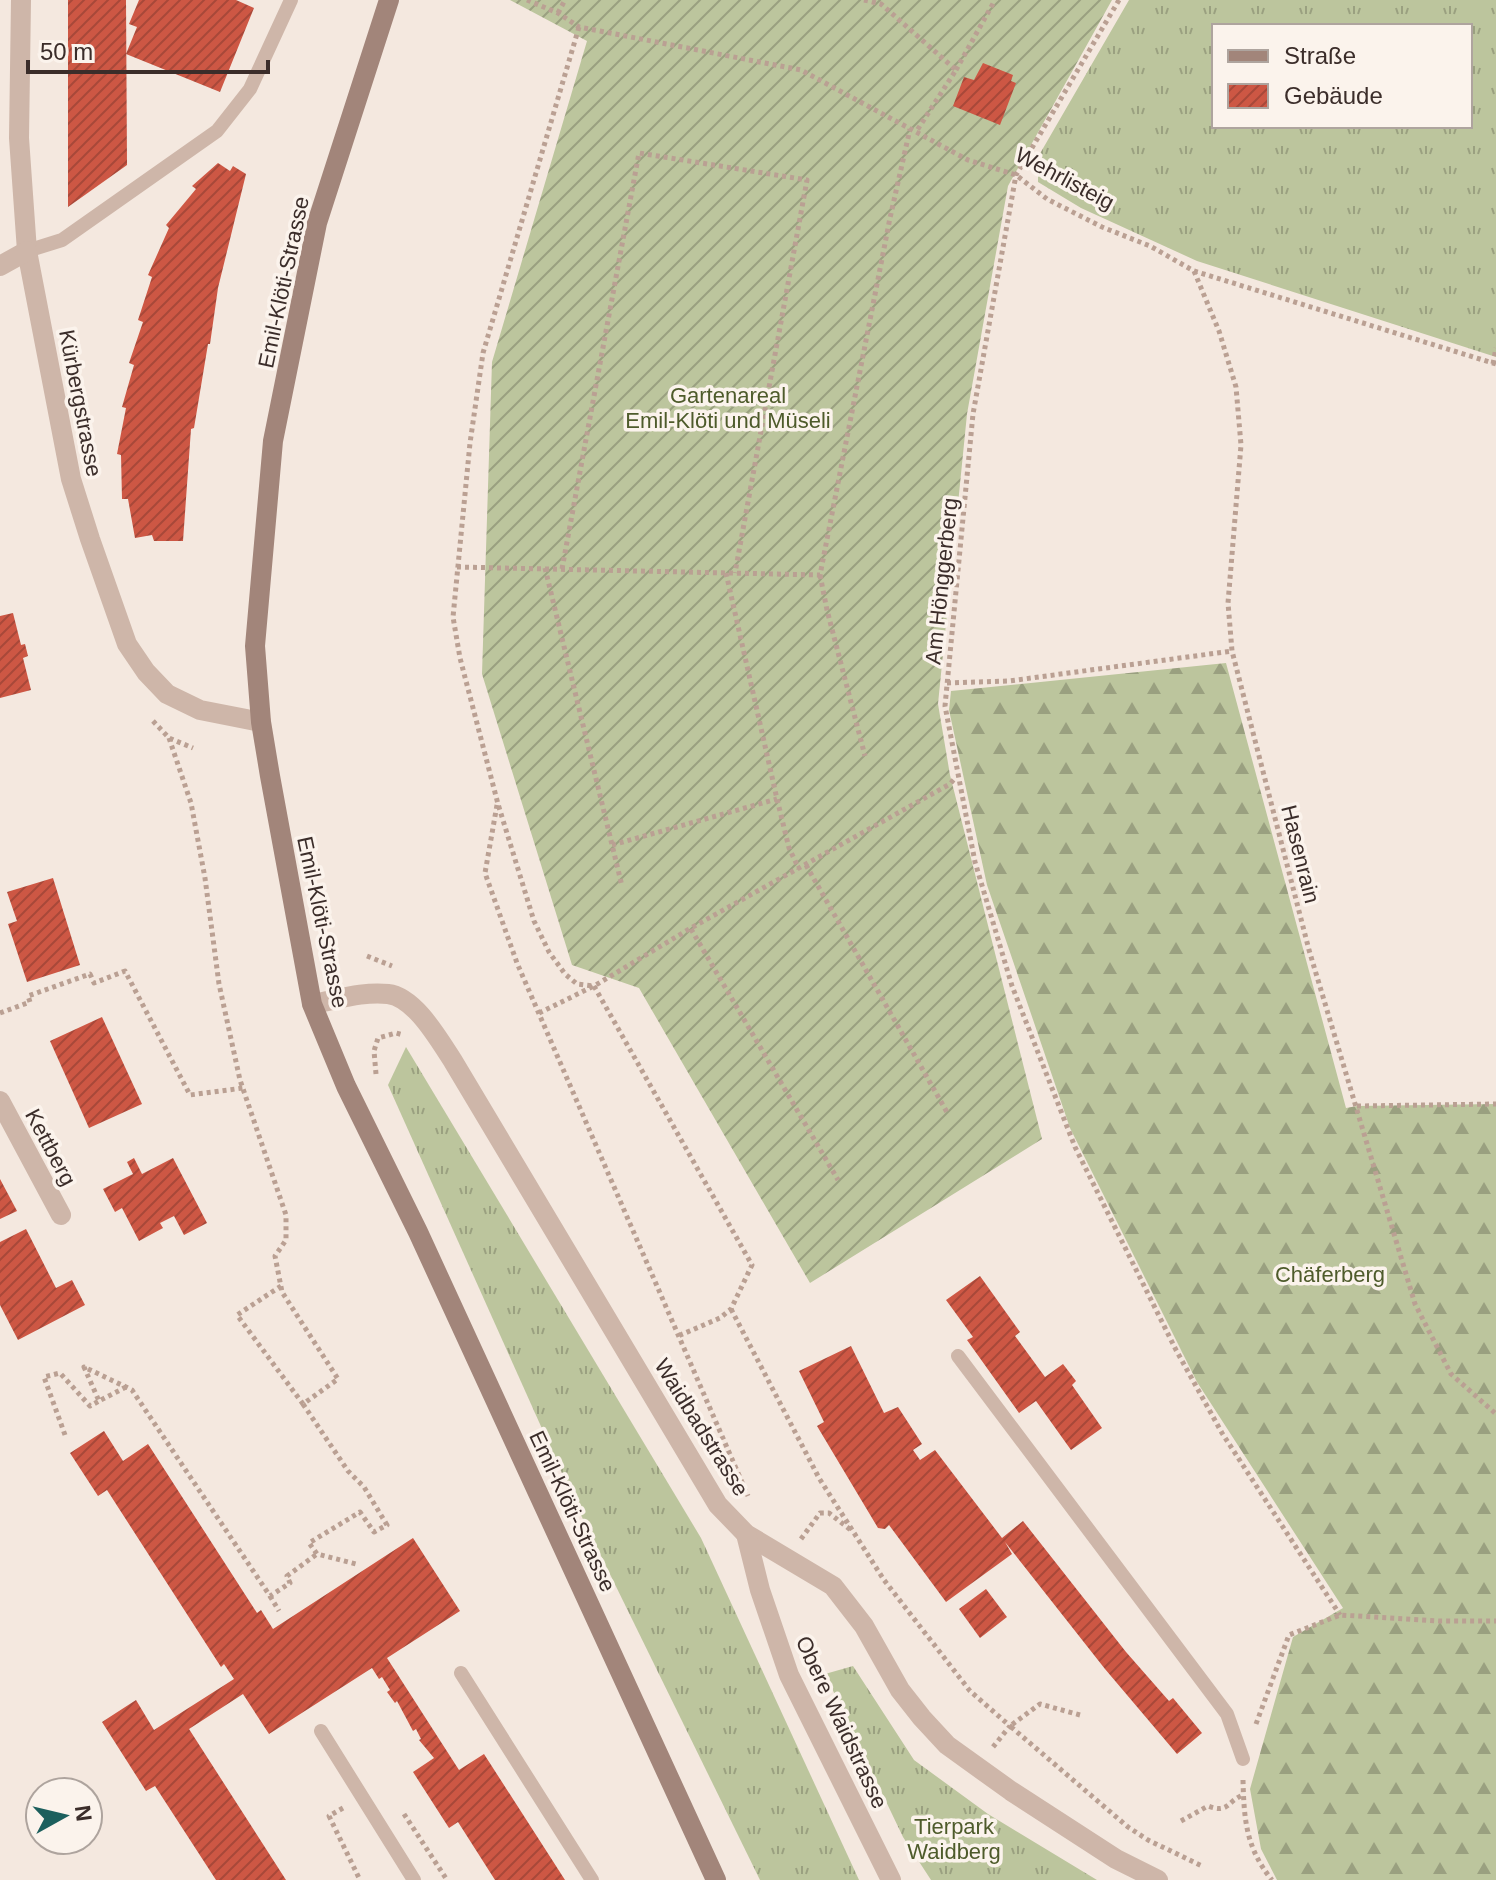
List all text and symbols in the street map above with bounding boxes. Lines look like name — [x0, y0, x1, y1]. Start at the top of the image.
scale bar — [28, 24, 268, 74]
legend — [1212, 24, 1472, 128]
text: 50 m — [40, 38, 93, 65]
text: Straße — [1284, 42, 1356, 69]
text: Gebäude — [1284, 82, 1383, 109]
street label: Wehrlisteig — [1011, 142, 1118, 215]
street label: Emil-Klöti-Strasse — [253, 194, 314, 370]
street label: Kürbergstrasse — [54, 327, 107, 479]
park label: Gartenareal Emil-Klöti und Müseli — [625, 383, 831, 433]
street label: Am Hönggerberg — [920, 496, 963, 666]
street label: Hasenrain — [1276, 802, 1325, 906]
street label: Emil-Klöti-Strasse — [292, 834, 353, 1010]
street label: Kettberg — [20, 1105, 81, 1190]
park label: Chäferberg — [1275, 1262, 1385, 1287]
street label: Waidbadstrasse — [649, 1354, 754, 1500]
street label: Emil-Klöti-Strasse — [524, 1427, 621, 1596]
street label: Obere Waidstrasse — [791, 1632, 892, 1812]
north arrow — [24, 1776, 104, 1856]
text: N — [70, 1804, 97, 1823]
park label: Tierpark Waidberg — [907, 1814, 1001, 1864]

